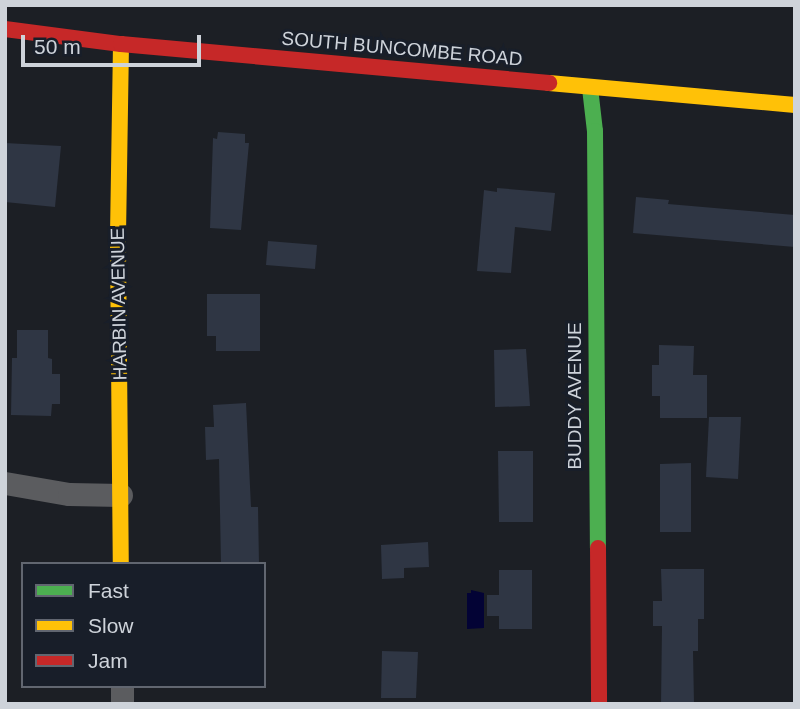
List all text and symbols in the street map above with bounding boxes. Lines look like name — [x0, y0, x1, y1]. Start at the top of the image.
scale bar — [24, 21, 205, 65]
street label: SOUTH BUNCOMBE ROAD — [281, 27, 523, 71]
text: 50 m — [34, 35, 81, 58]
street label: HARBIN AVENUE — [106, 227, 132, 381]
street label: BUDDY AVENUE — [564, 322, 586, 470]
legend — [21, 562, 266, 688]
text: Fast — [88, 579, 129, 602]
text: Slow — [88, 614, 134, 637]
text: Jam — [88, 649, 128, 672]

